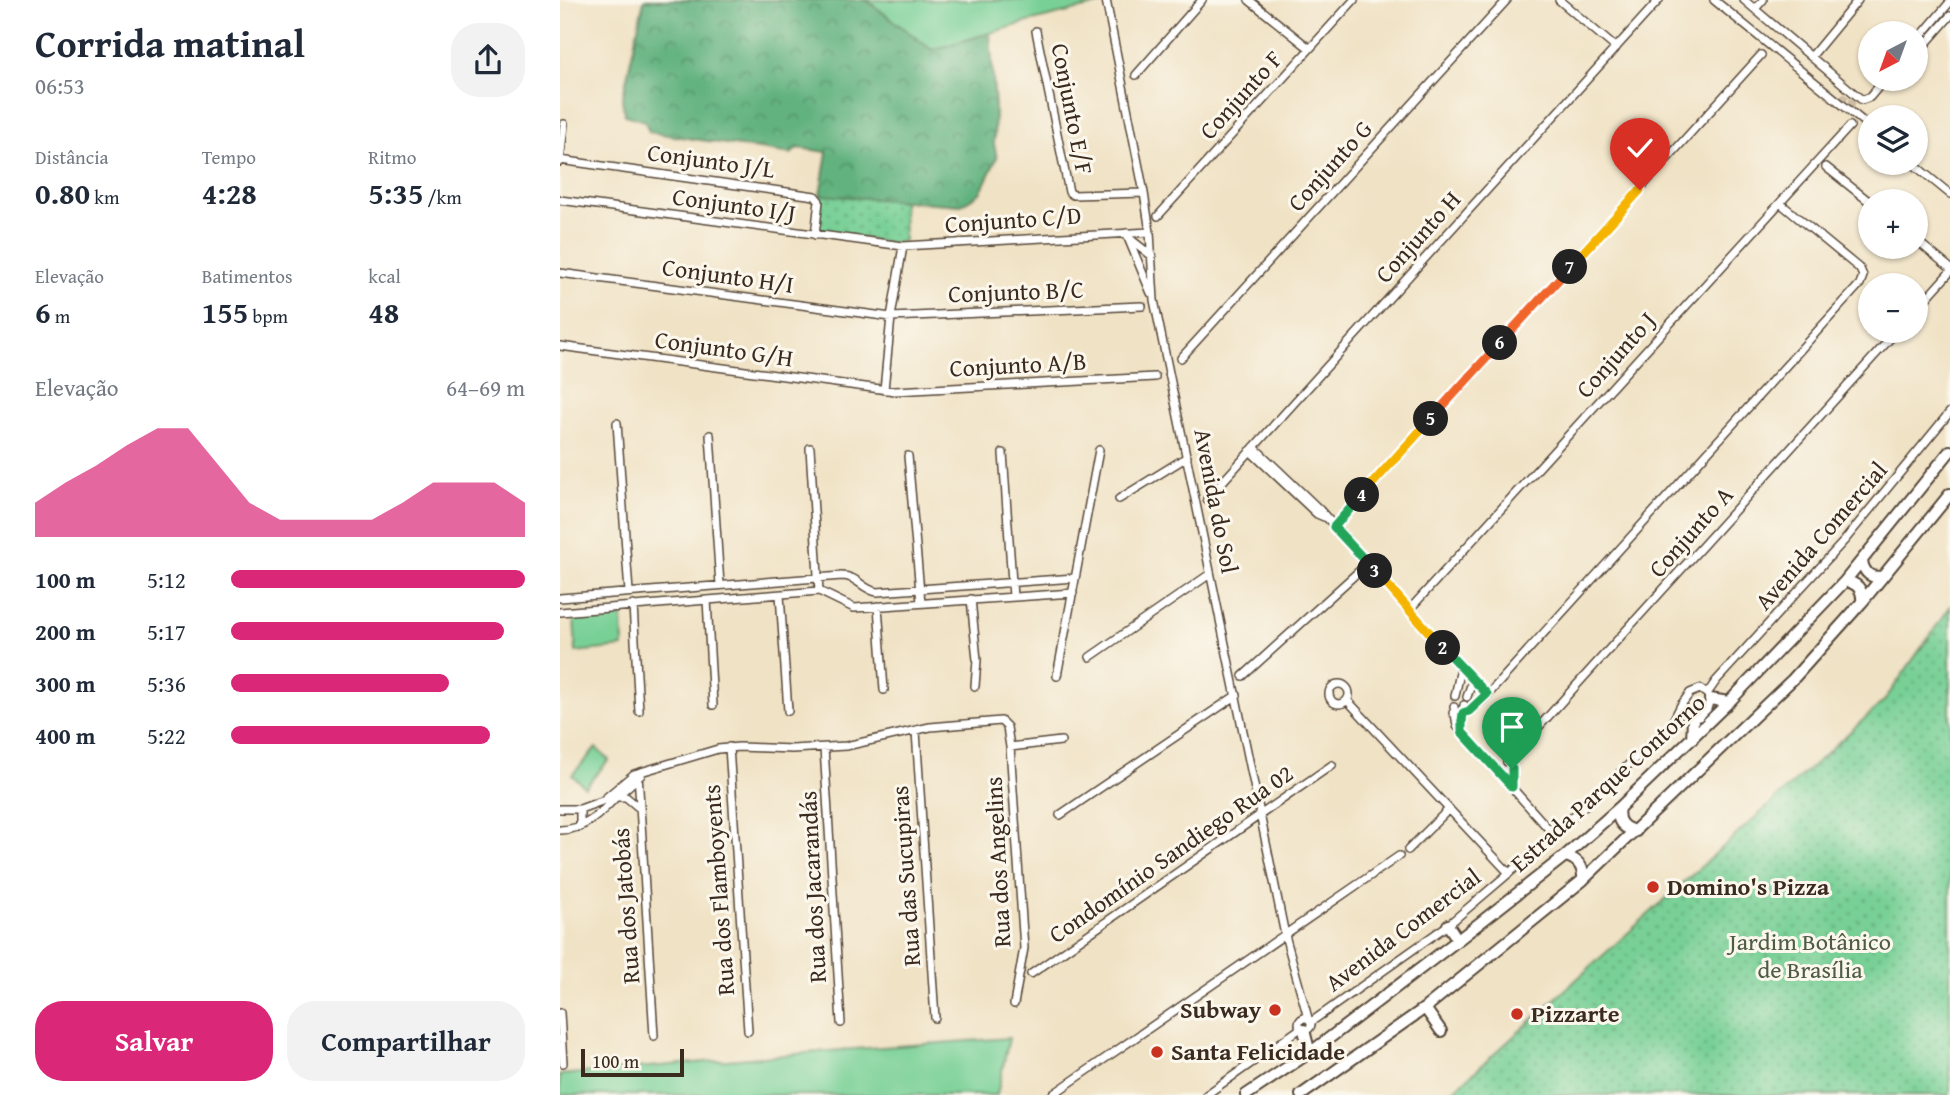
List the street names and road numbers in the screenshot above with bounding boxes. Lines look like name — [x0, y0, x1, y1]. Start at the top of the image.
street label: Conjunto E/F — [1043, 40, 1102, 177]
street label: Conjunto F — [1191, 42, 1290, 147]
street label: Conjunto G — [1279, 112, 1380, 219]
street label: Conjunto J/L — [645, 134, 777, 187]
street label: Conjunto I/J — [670, 179, 798, 230]
street label: Conjunto H — [1367, 183, 1469, 291]
street label: Conjunto C/D — [944, 197, 1082, 242]
street label: Conjunto H/I — [660, 249, 796, 302]
street label: Conjunto B/C — [948, 272, 1084, 311]
street label: Conjunto J — [1567, 304, 1664, 405]
street label: Conjunto G/H — [653, 321, 795, 376]
street label: Conjunto A/B — [949, 343, 1087, 386]
street label: Avenida do Sol — [1185, 426, 1248, 577]
street label: Avenida Comercial — [1746, 453, 1895, 618]
street label: Conjunto A — [1640, 478, 1741, 585]
street label: Estrada Parque Contorno — [1502, 685, 1713, 880]
street label: Condomínio Sandiego Rua 02 — [1041, 756, 1300, 951]
street label: Rua dos Angelins — [976, 776, 1019, 948]
street label: Rua dos Flamboyents — [694, 783, 743, 997]
street label: Rua das Sucupiras — [882, 785, 929, 968]
street label: Rua dos Jacarandás — [790, 790, 835, 984]
street label: Rua dos Jatobás — [603, 827, 648, 985]
street label: Avenida Comercial — [1318, 859, 1488, 1000]

